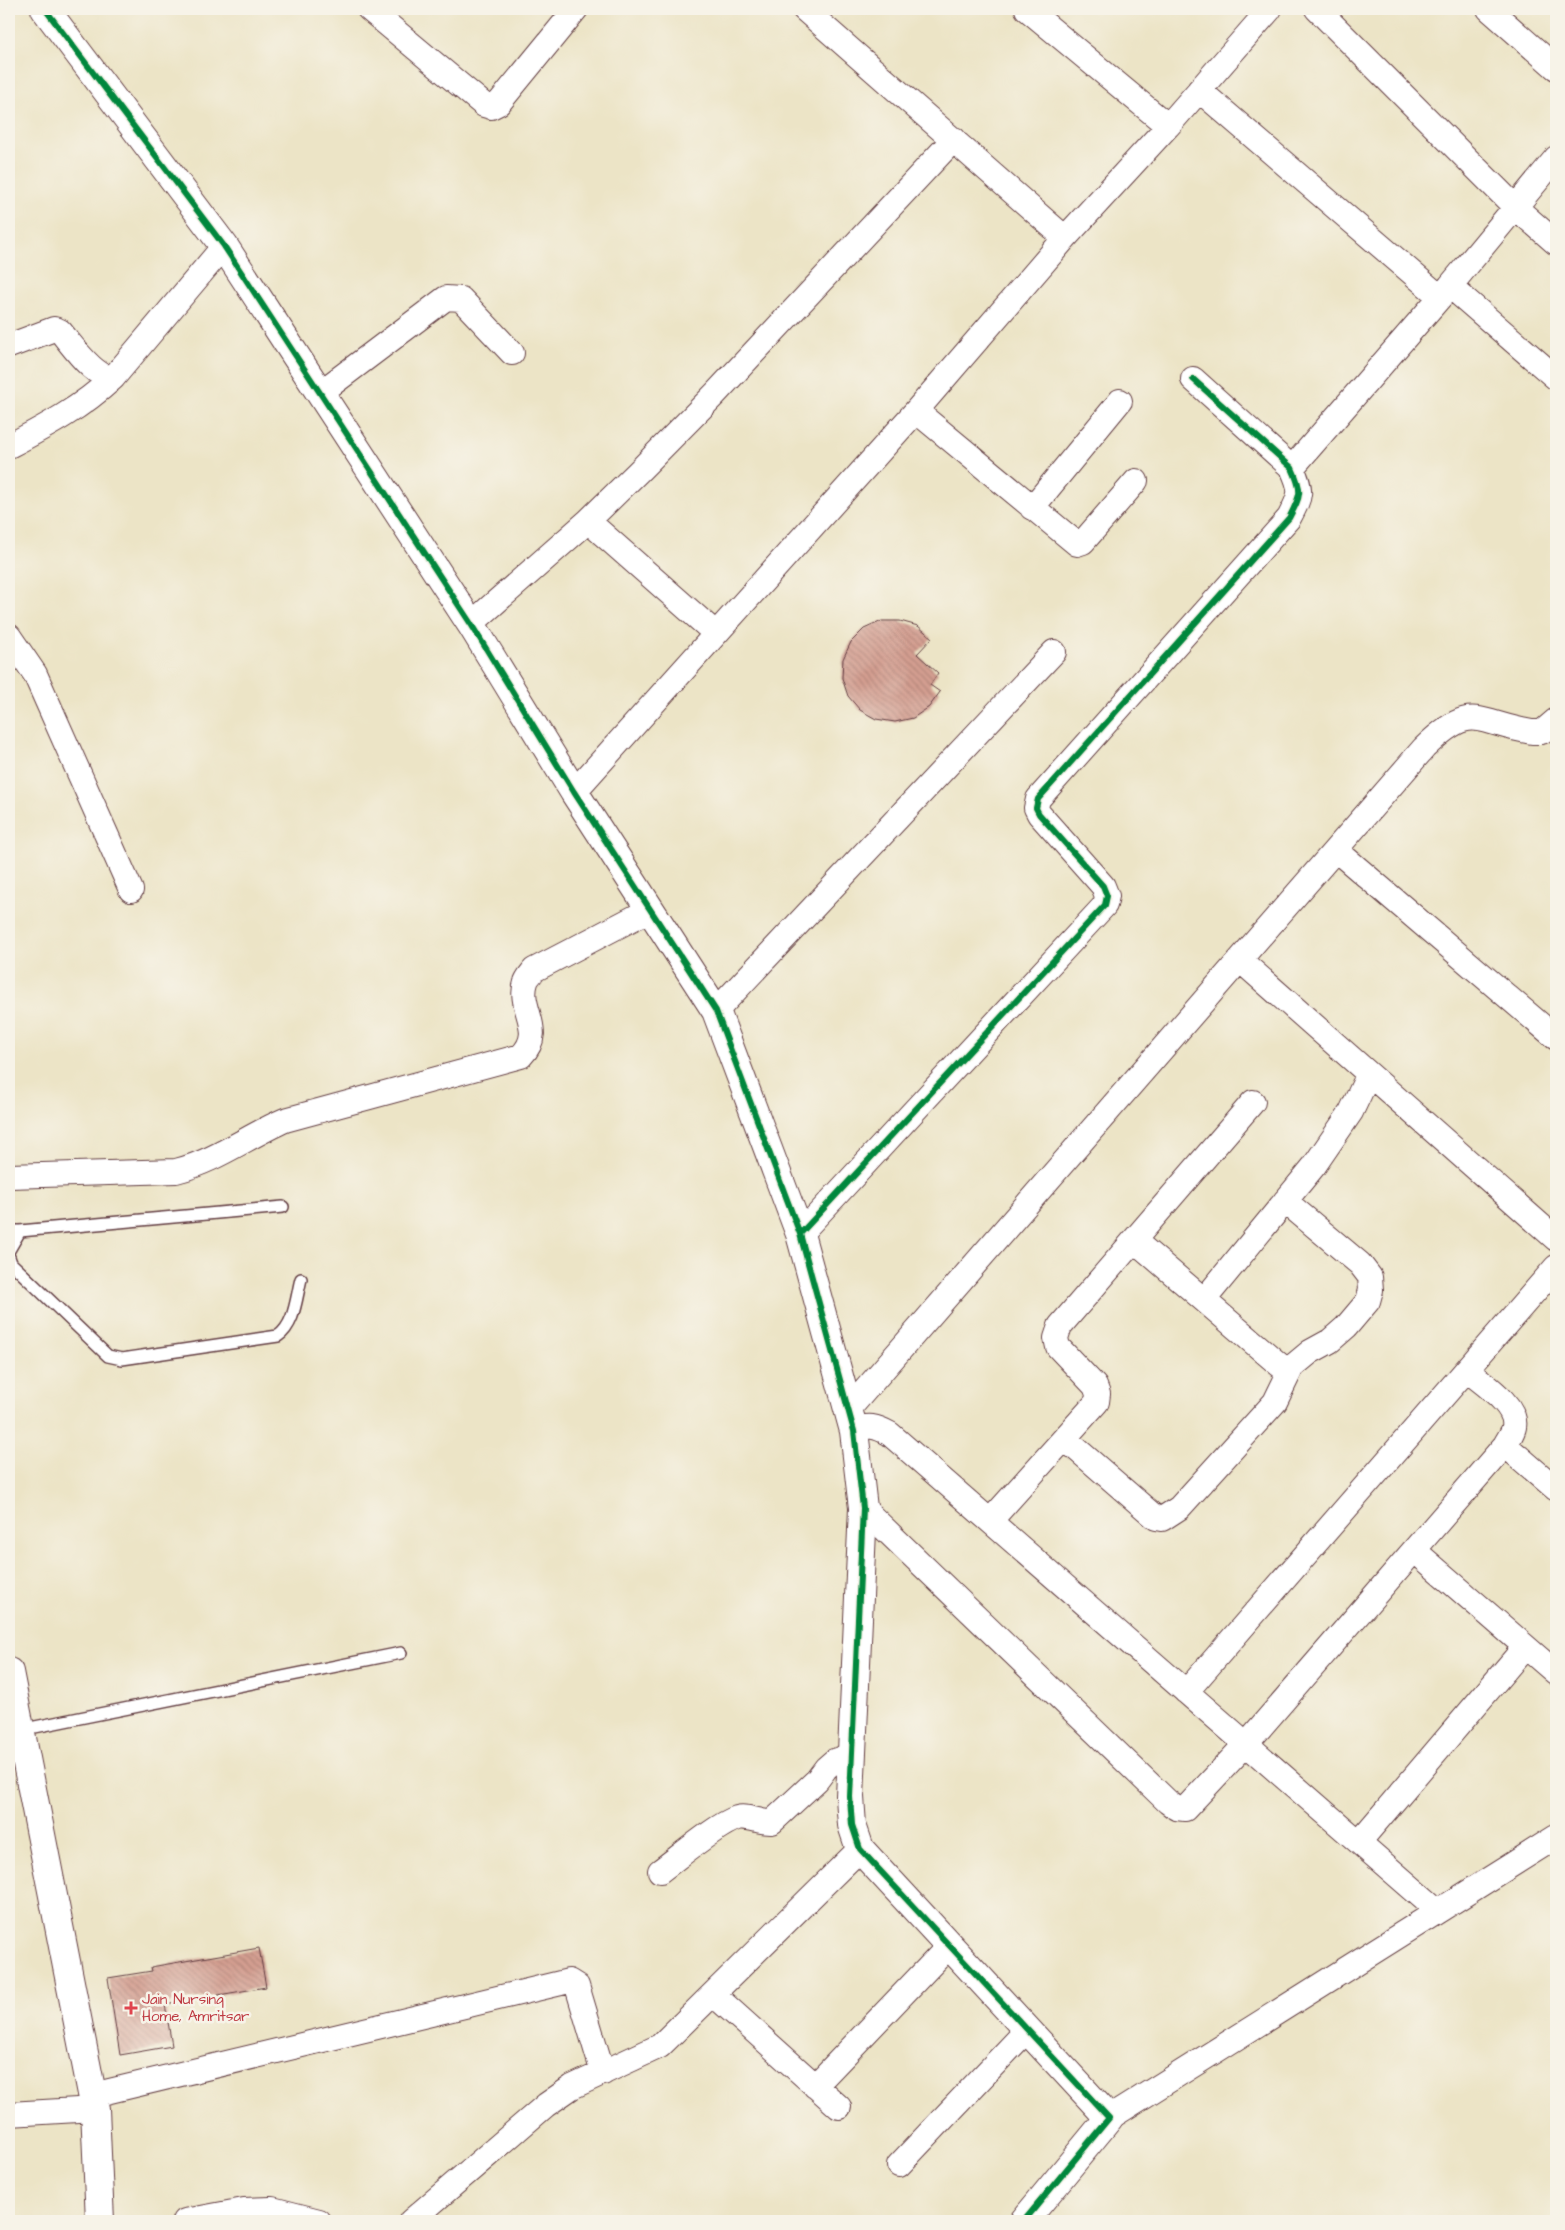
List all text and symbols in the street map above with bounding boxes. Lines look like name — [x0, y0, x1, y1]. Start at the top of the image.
place label: Jain Nursing Home, Amritsar — [142, 1989, 249, 2027]
marker: Jain Nursing Home, Amritsar — [124, 2001, 138, 2015]

